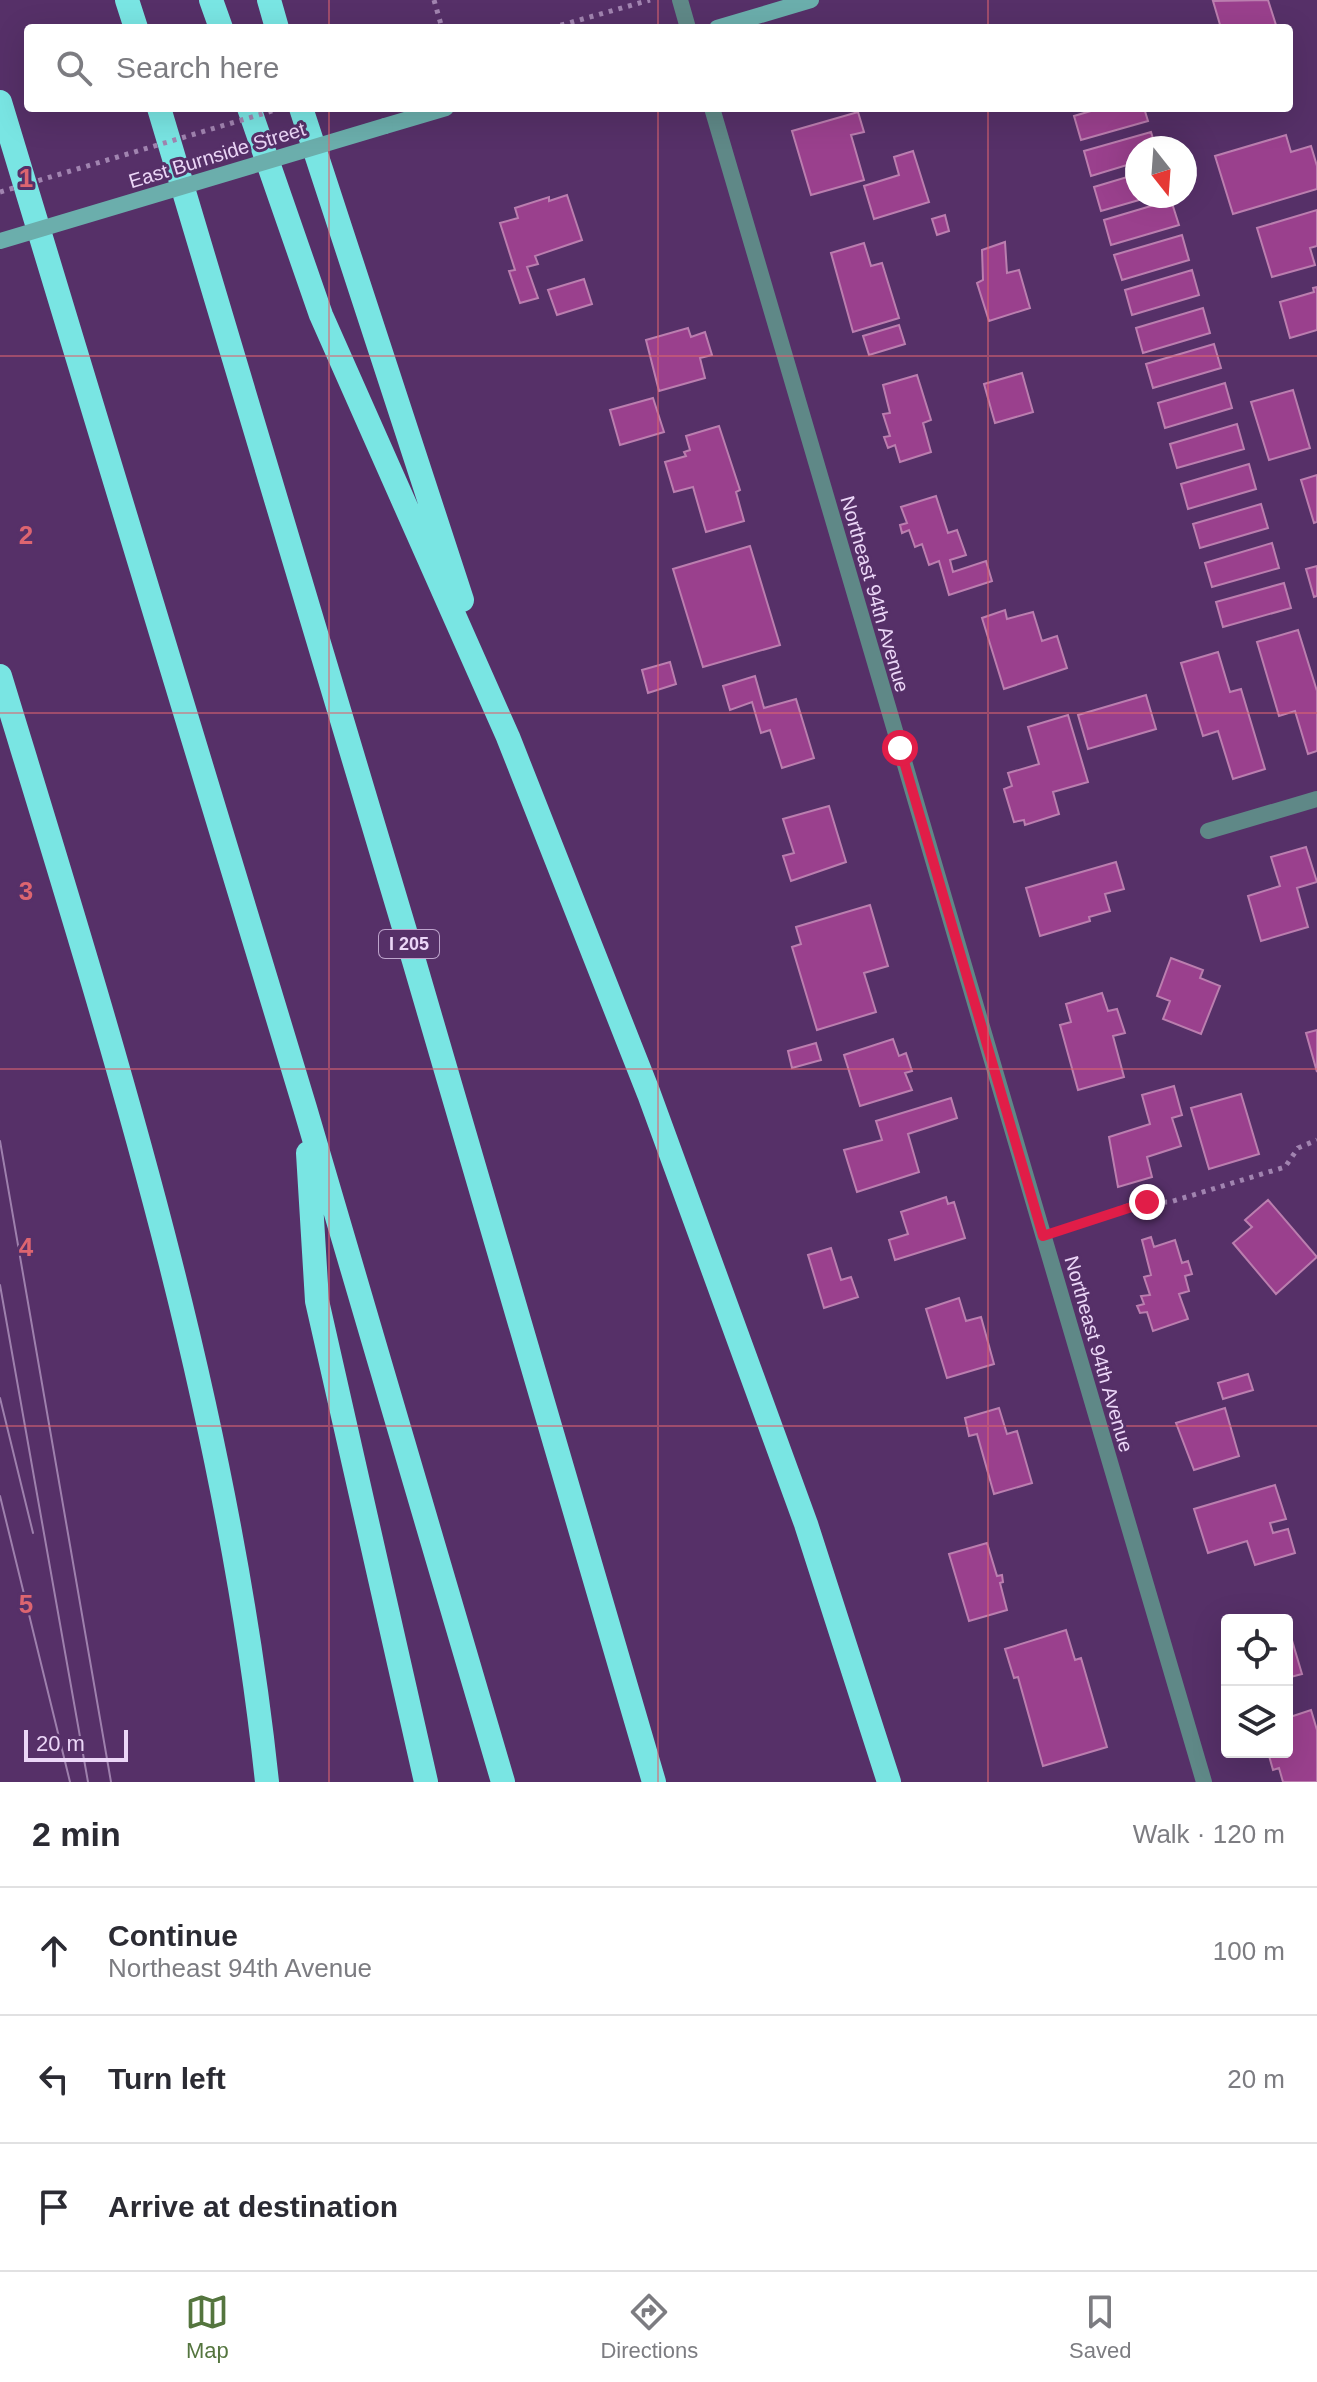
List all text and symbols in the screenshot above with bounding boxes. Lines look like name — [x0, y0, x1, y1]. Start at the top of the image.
search box — [24, 24, 1293, 112]
icon: search — [52, 46, 96, 90]
text: Search here — [116, 51, 279, 84]
street label: East Burnside Street — [126, 118, 308, 192]
north arrow — [1125, 136, 1197, 208]
text: 1 — [19, 163, 33, 193]
street label: Northeast 94th Avenue — [836, 493, 914, 695]
text: 2 — [19, 520, 33, 550]
route start — [882, 730, 918, 766]
text: 3 — [19, 876, 33, 906]
road number: I 205 — [379, 930, 439, 958]
route end — [1129, 1184, 1165, 1220]
text: 4 — [19, 1232, 34, 1262]
street label: Northeast 94th Avenue — [1060, 1253, 1138, 1455]
text: 5 — [19, 1589, 33, 1619]
map controls — [1221, 1614, 1293, 1758]
button: locate — [1221, 1614, 1293, 1686]
button: layers — [1221, 1686, 1293, 1758]
scale bar — [24, 1726, 128, 1762]
text: 20 m — [36, 1731, 85, 1756]
text: 2 min — [32, 1815, 121, 1853]
text: Walk · 120 m — [1133, 1819, 1285, 1849]
text: Continue — [108, 1919, 238, 1952]
icon: ahead — [32, 1929, 76, 1973]
text: 100 m — [1213, 1936, 1285, 1966]
text: Northeast 94th Avenue — [108, 1953, 372, 1983]
icon: left — [32, 2057, 76, 2101]
text: Turn left — [108, 2062, 226, 2095]
text: 20 m — [1227, 2064, 1285, 2094]
icon: arrive — [32, 2185, 76, 2229]
text: Arrive at destination — [108, 2190, 398, 2223]
tab: Map — [185, 2290, 229, 2364]
tab: Directions — [600, 2290, 698, 2364]
tab: Saved — [1069, 2290, 1132, 2364]

